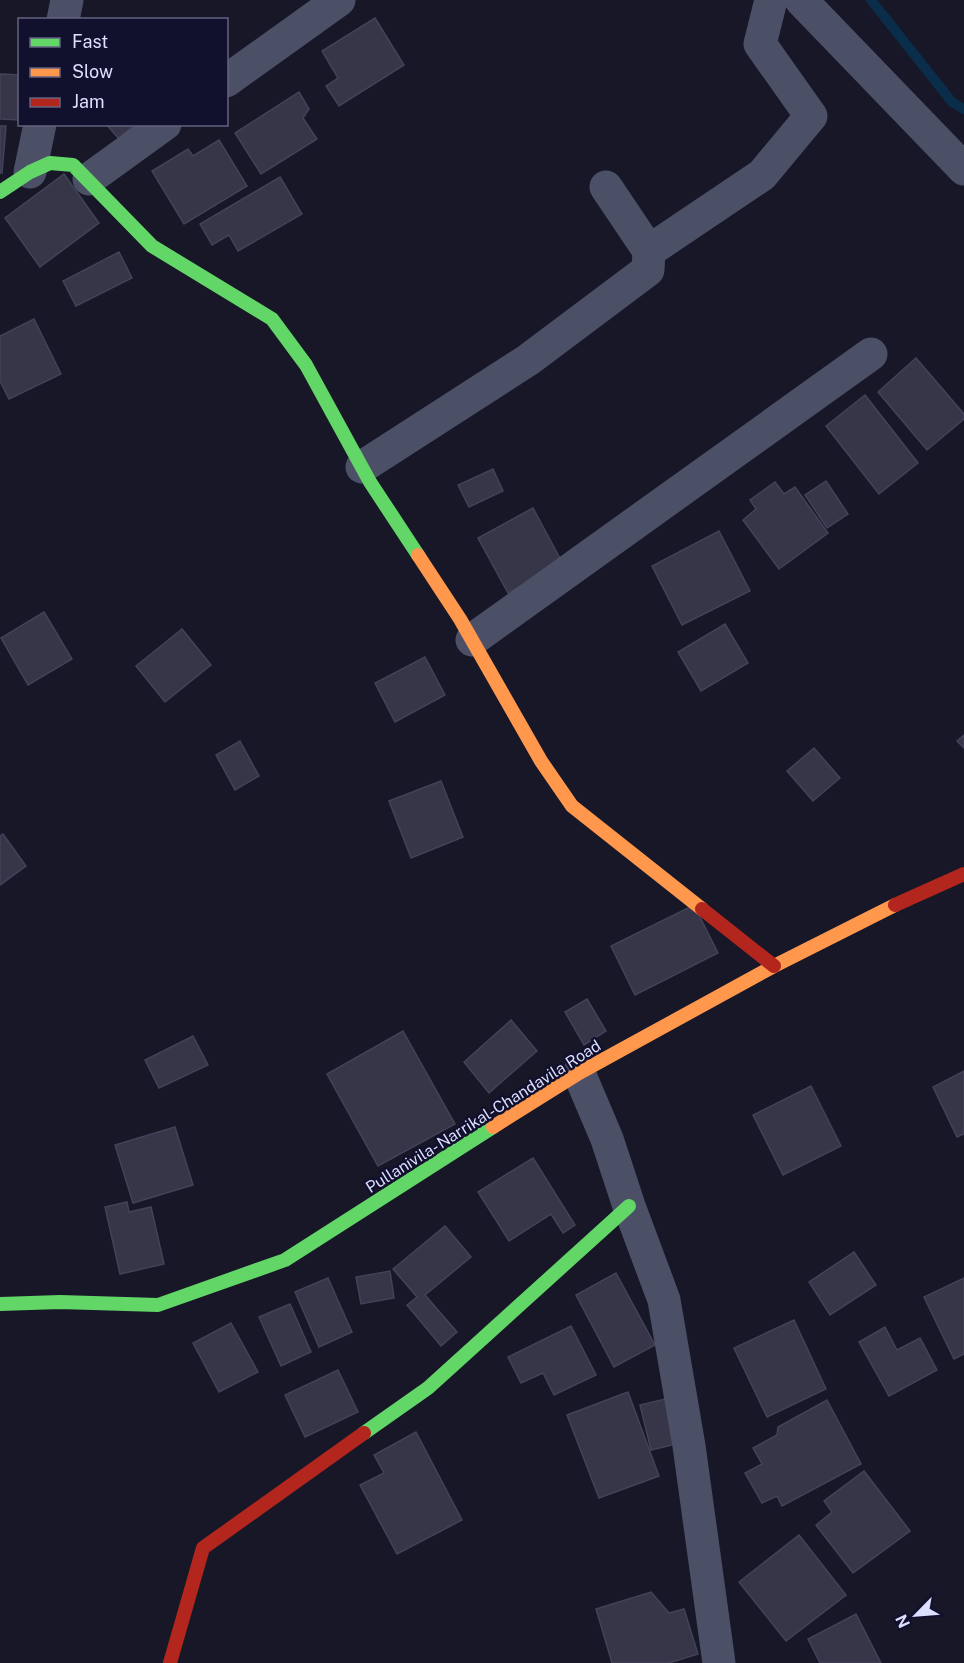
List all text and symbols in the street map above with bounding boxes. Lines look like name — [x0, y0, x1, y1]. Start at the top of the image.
legend — [18, 18, 228, 126]
text: Fast — [72, 31, 108, 52]
text: Slow — [72, 61, 113, 82]
text: Jam — [72, 91, 105, 112]
street label: Pullanivila- Narrikal-Chandavila Road — [362, 1036, 604, 1197]
north arrow — [886, 1585, 946, 1645]
text: N — [892, 1611, 914, 1631]

